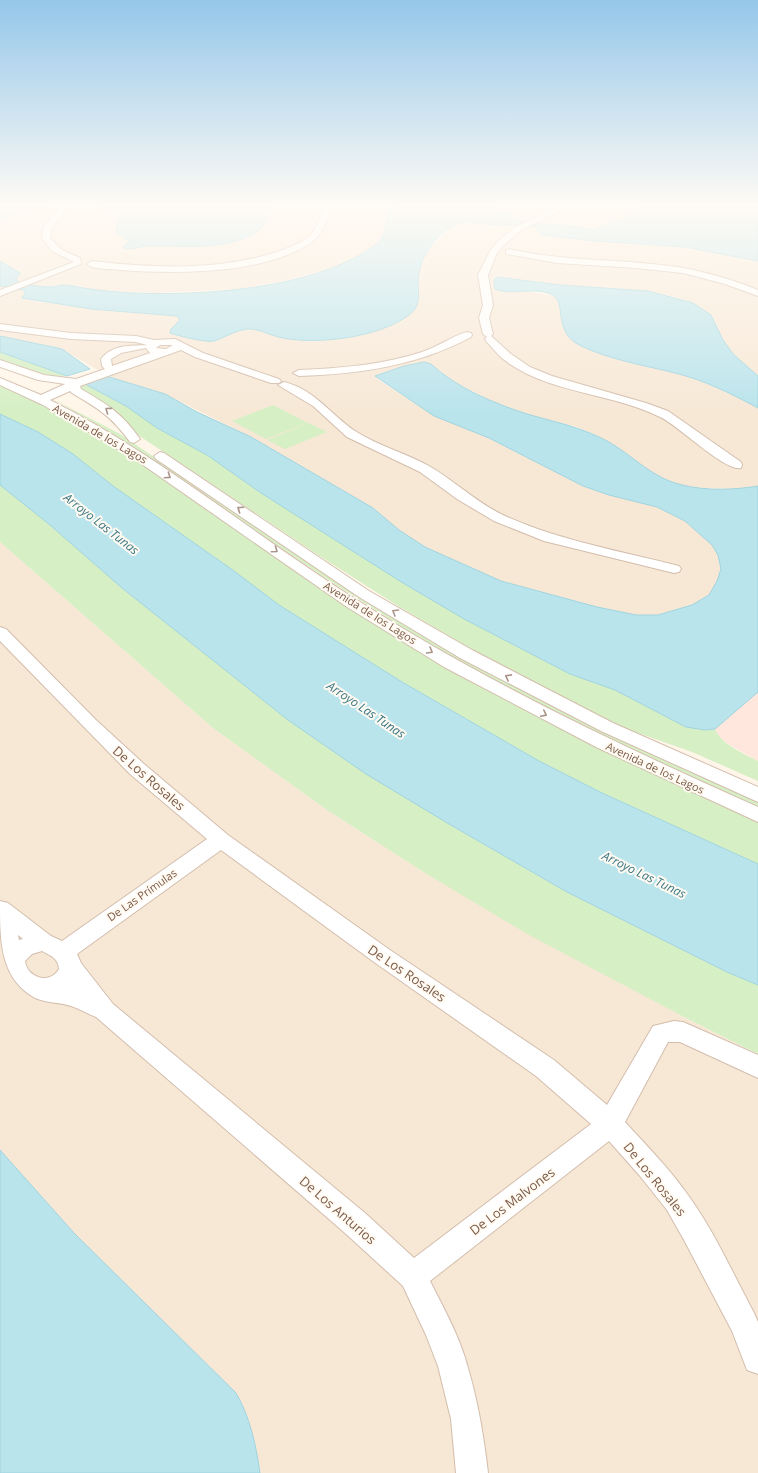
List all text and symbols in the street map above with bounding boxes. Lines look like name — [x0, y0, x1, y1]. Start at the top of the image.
street label: Avenida de los Lagos — [50, 400, 150, 467]
one-way arrow — [105, 408, 112, 415]
one-way arrow — [164, 471, 171, 479]
water label: Arroyo Las Tunas — [59, 488, 142, 558]
one-way arrow — [237, 506, 244, 514]
one-way arrow — [270, 545, 277, 552]
street label: Avenida de los Lagos — [321, 578, 420, 647]
one-way arrow — [392, 610, 399, 617]
one-way arrow — [426, 646, 433, 654]
one-way arrow — [505, 674, 512, 681]
water label: Arroyo Las Tunas — [323, 677, 409, 742]
one-way arrow — [540, 709, 547, 717]
street label: Avenida de los Lagos — [604, 738, 707, 797]
street label: De Los Rosales — [109, 742, 189, 814]
water label: Arroyo Las Tunas — [599, 847, 689, 902]
street label: De Las Prímulas — [104, 865, 180, 924]
street label: De Los Rosales — [365, 940, 449, 1006]
street label: De Los Rosales — [620, 1138, 690, 1220]
street label: De Los Malvones — [466, 1163, 558, 1239]
street label: De Los Anturios — [296, 1172, 380, 1248]

